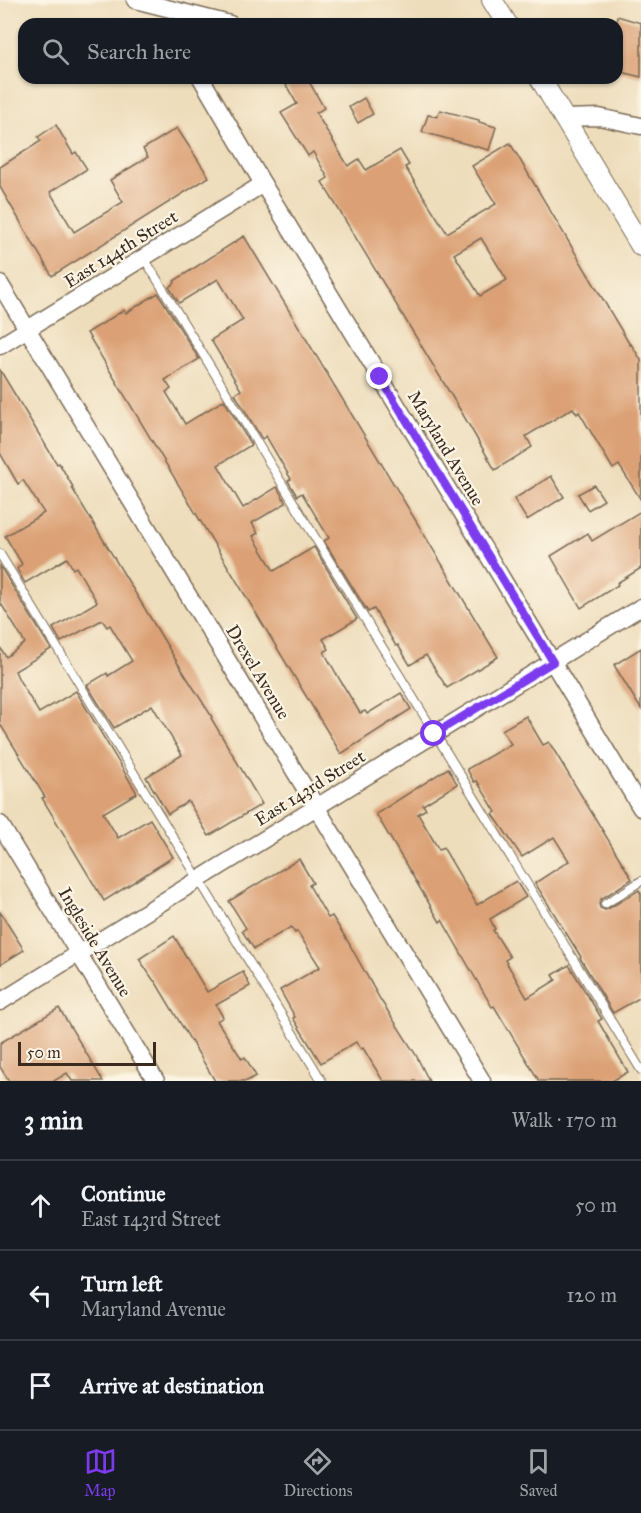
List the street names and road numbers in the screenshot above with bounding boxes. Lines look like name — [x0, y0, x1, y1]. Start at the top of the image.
street label: East 144th Street — [60, 205, 182, 293]
street label: Maryland Avenue — [403, 386, 489, 510]
street label: Drexel Avenue — [221, 621, 295, 723]
street label: East 143rd Street — [251, 745, 370, 831]
street label: Ingleside Avenue — [53, 883, 136, 1001]

